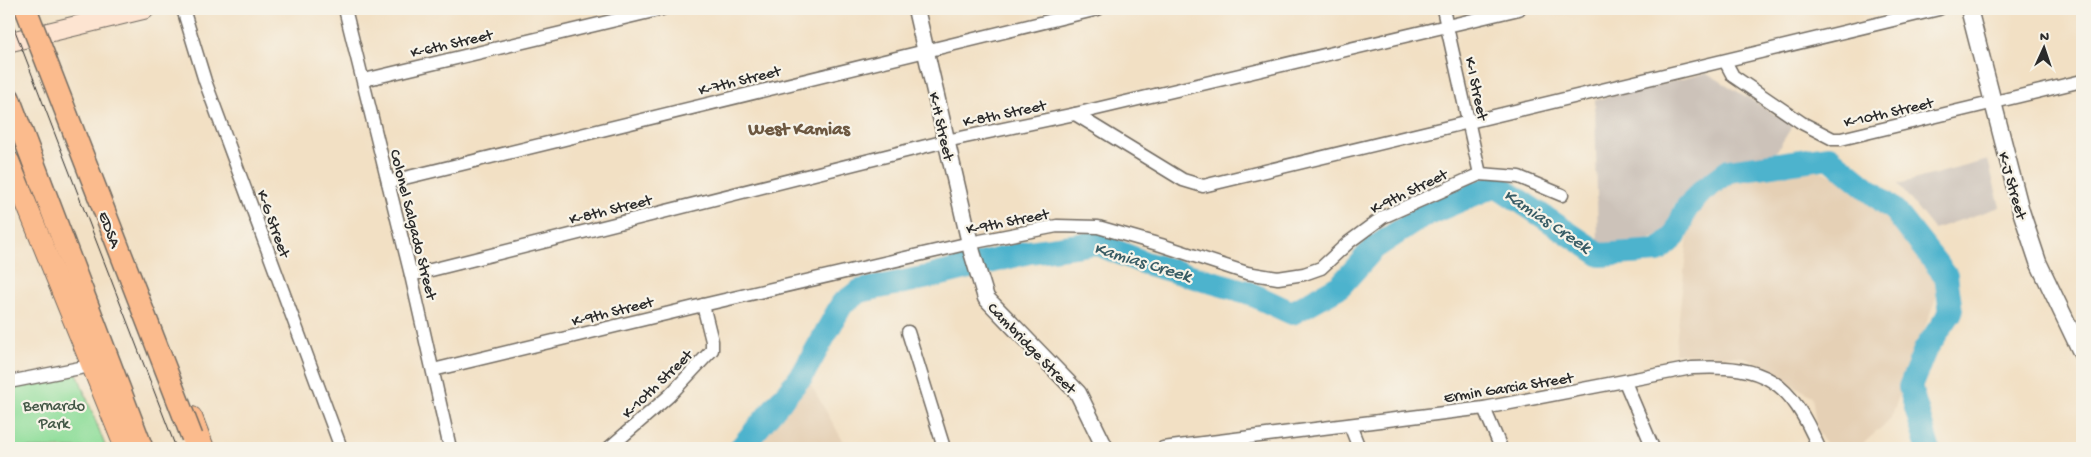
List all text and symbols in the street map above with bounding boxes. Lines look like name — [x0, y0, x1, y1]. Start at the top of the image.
north arrow — [2018, 22, 2068, 72]
street label: K-6th Street — [409, 26, 496, 64]
text: N — [2040, 29, 2050, 46]
street label: K-I Street — [1459, 55, 1491, 124]
street label: K-7th Street — [697, 63, 784, 102]
street label: K-H Street — [923, 91, 957, 164]
street label: K-10th Street — [1842, 95, 1937, 134]
street label: K-8th Street — [962, 97, 1049, 133]
district label: West Kamias — [747, 119, 851, 142]
street label: Colonel Salgado Street — [384, 148, 440, 303]
street label: K-J Street — [1992, 150, 2030, 223]
street label: K-9th Street — [1368, 166, 1453, 220]
water label: Kamias Creek — [1499, 185, 1596, 260]
street label: K-G Street — [251, 188, 293, 262]
street label: K-8th Street — [568, 192, 655, 231]
street label: K-9th Street — [965, 206, 1052, 241]
street label: EDSA — [92, 209, 124, 253]
water label: Kamias Creek — [1091, 239, 1195, 289]
street label: K-9th Street — [570, 294, 657, 333]
street label: Cambridge Street — [982, 300, 1080, 400]
street label: K-10th Street — [619, 346, 699, 424]
street label: Ermin Garcia Street — [1442, 370, 1576, 409]
park label: Bernardo Park — [22, 398, 85, 435]

